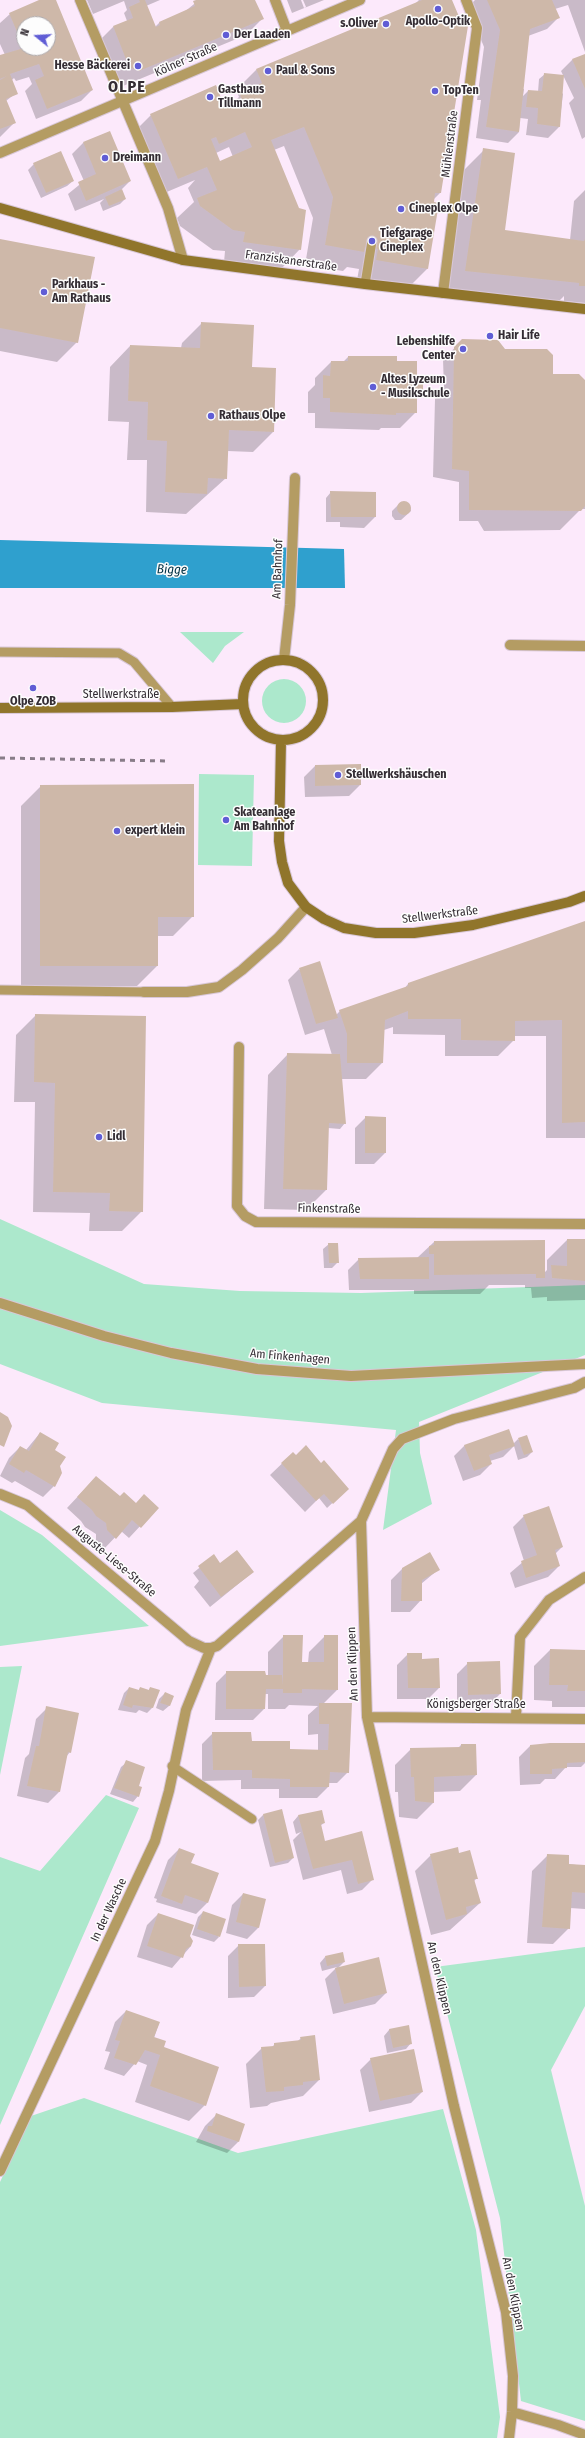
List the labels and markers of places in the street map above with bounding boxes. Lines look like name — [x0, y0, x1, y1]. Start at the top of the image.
marker: Apollo-Optik — [433, 4, 443, 14]
place label: Apollo-Optik — [406, 15, 470, 29]
place label: s.Oliver — [340, 17, 378, 31]
marker: s.Oliver — [381, 19, 391, 29]
place label: Der Laaden — [234, 28, 290, 42]
marker: Der Laaden — [221, 30, 231, 40]
place label: Hesse Bäckerei — [54, 59, 130, 73]
marker: Hesse Bäckerei — [133, 61, 143, 71]
place label: Paul & Sons — [276, 64, 335, 78]
marker: Paul & Sons — [263, 66, 273, 76]
place label: Gasthaus Tillmann — [218, 83, 264, 111]
place label: TopTen — [443, 84, 479, 98]
marker: TopTen — [430, 86, 440, 96]
marker: Gasthaus Tillmann — [205, 92, 215, 102]
place label: Dreimann — [113, 151, 161, 165]
marker: Dreimann — [100, 153, 110, 163]
place label: Cineplex Olpe — [409, 202, 478, 216]
marker: Cineplex Olpe — [396, 204, 406, 214]
place label: Tiefgarage Cineplex — [380, 227, 432, 255]
marker: Tiefgarage Cineplex — [367, 236, 377, 246]
place label: Parkhaus - Am Rathaus — [52, 278, 111, 306]
marker: Parkhaus - Am Rathaus — [39, 287, 49, 297]
place label: Hair Life — [498, 329, 540, 343]
marker: Hair Life — [485, 331, 495, 341]
place label: Lebenshilfe Center — [397, 335, 455, 363]
marker: Lebenshilfe Center — [458, 344, 468, 354]
place label: Altes Lyzeum - Musikschule — [381, 373, 450, 401]
marker: Altes Lyzeum - Musikschule — [368, 382, 378, 392]
place label: Rathaus Olpe — [219, 409, 285, 423]
marker: Rathaus Olpe — [206, 411, 216, 421]
marker: Olpe ZOB — [28, 683, 38, 693]
place label: Olpe ZOB — [10, 695, 56, 709]
place label: Stellwerkshäuschen — [346, 768, 447, 782]
marker: Stellwerkshäuschen — [333, 770, 343, 780]
place label: Skateanlage Am Bahnhof — [234, 806, 295, 834]
marker: Skateanlage Am Bahnhof — [221, 815, 231, 825]
place label: expert klein — [125, 824, 185, 838]
marker: expert klein — [112, 826, 122, 836]
place label: Lidl — [107, 1130, 126, 1144]
marker: Lidl — [94, 1132, 104, 1142]

